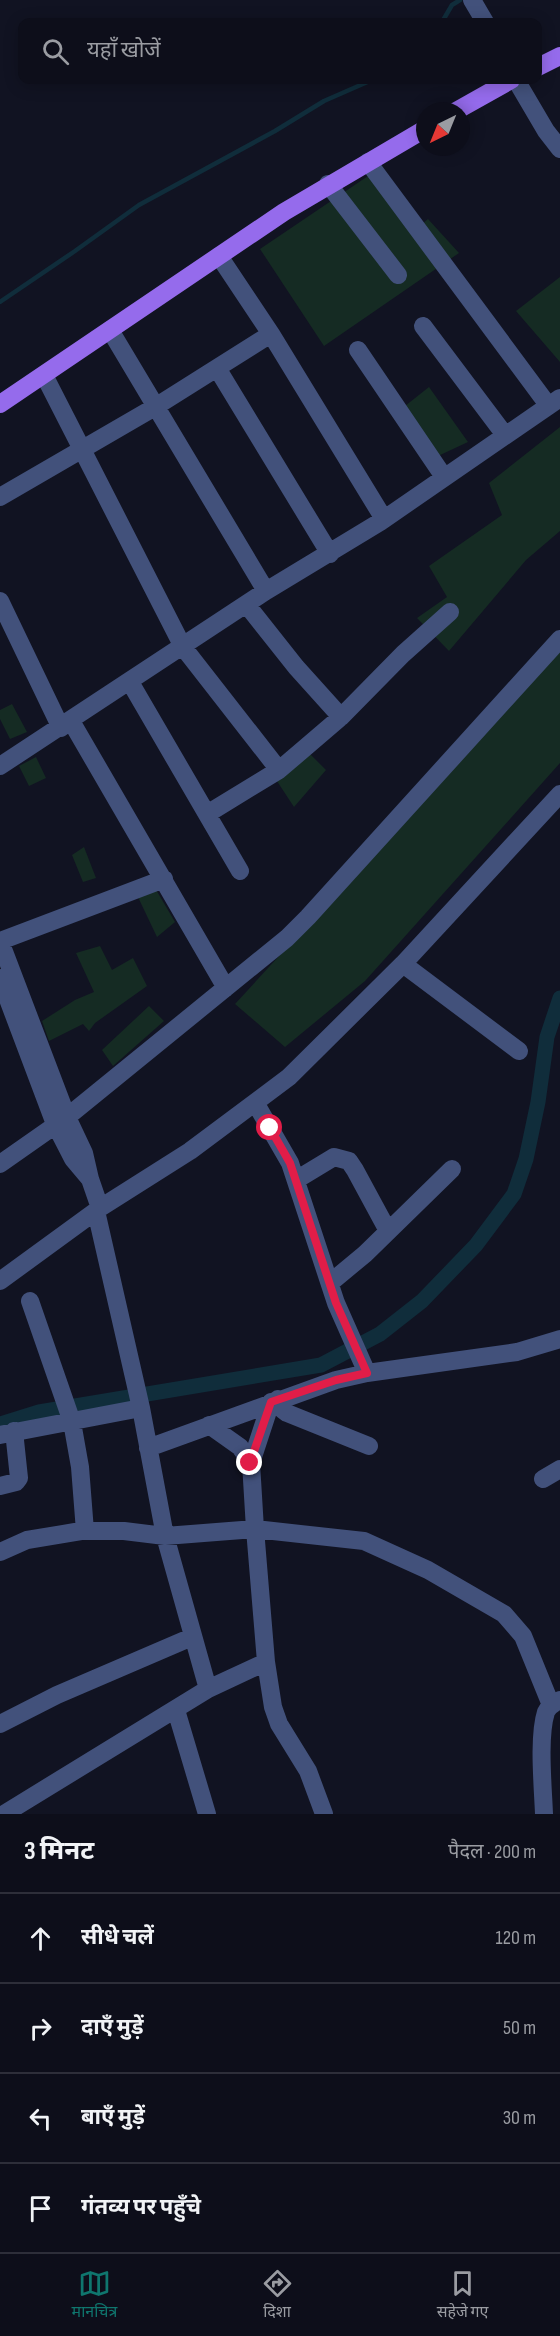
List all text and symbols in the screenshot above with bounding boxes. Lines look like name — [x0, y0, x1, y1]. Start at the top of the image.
search box — [18, 18, 542, 84]
icon: search — [39, 35, 72, 68]
text: यहाँ खोजें — [87, 37, 161, 64]
north arrow — [416, 102, 470, 156]
route start — [256, 1114, 282, 1140]
route end — [236, 1449, 262, 1475]
text: 3 मिनट — [24, 1836, 94, 1867]
text: पैदल · 200 m — [448, 1840, 536, 1864]
icon: ahead — [24, 1922, 57, 1955]
text: सीधे चलें — [81, 1924, 154, 1951]
text: 120 m — [496, 1926, 536, 1950]
icon: right — [24, 2012, 57, 2045]
text: दाएँ मुड़ें — [81, 2014, 144, 2041]
text: 50 m — [503, 2016, 536, 2040]
icon: left — [24, 2102, 57, 2135]
text: बाएँ मुड़ें — [81, 2104, 145, 2131]
text: 30 m — [503, 2106, 536, 2130]
icon: arrive — [24, 2192, 57, 2225]
text: गंतव्य पर पहुँचे — [81, 2194, 201, 2221]
tab: मानचित्र — [72, 2267, 117, 2324]
tab: दिशा — [261, 2267, 294, 2324]
tab: सहेजे गए — [437, 2267, 488, 2324]

